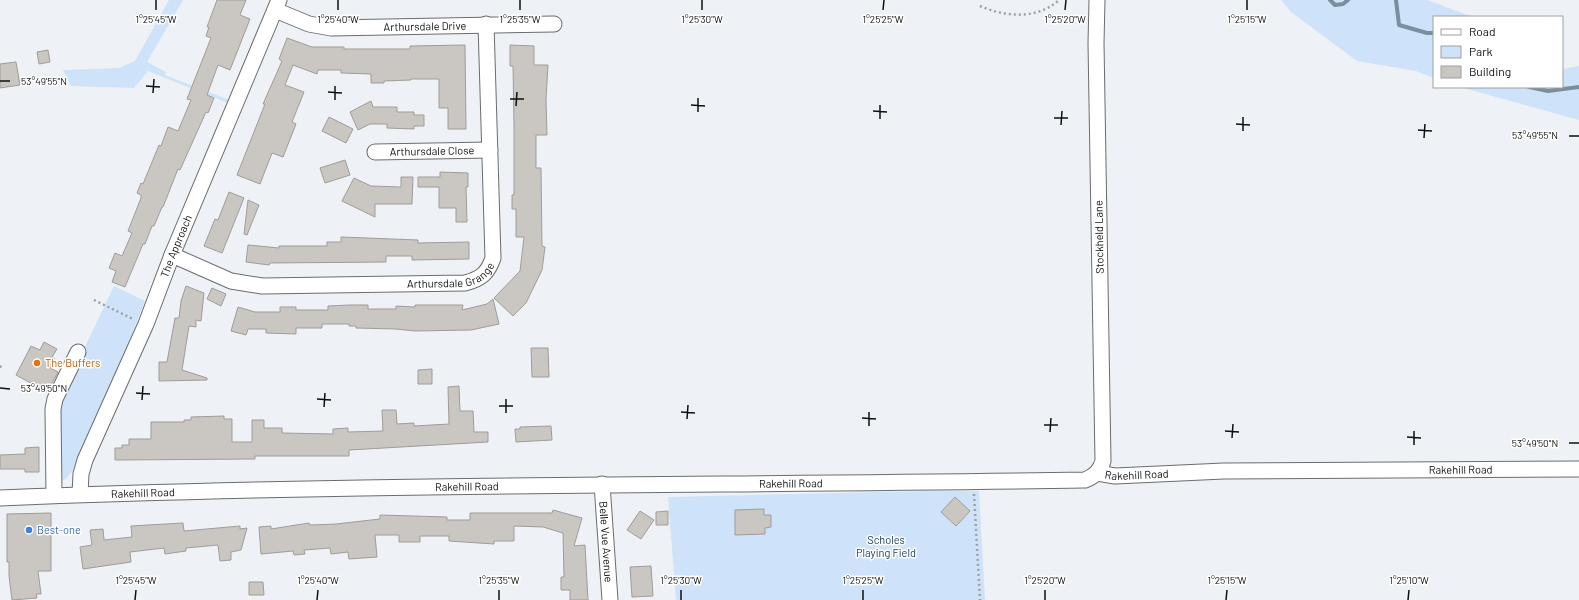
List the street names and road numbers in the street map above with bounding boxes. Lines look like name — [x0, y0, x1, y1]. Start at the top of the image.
street label: Arthursdale Drive — [383, 19, 466, 33]
street label: Arthursdale Close — [390, 143, 475, 158]
street label: Stockheld Lane — [1091, 200, 1106, 274]
street label: The Approach — [157, 213, 194, 279]
street label: Arthursdale Grange — [407, 260, 497, 290]
street label: Rakehill Road — [1429, 462, 1493, 476]
street label: Rakehill Road — [1104, 467, 1169, 482]
street label: Rakehill Road — [759, 476, 823, 490]
street label: Rakehill Road — [435, 479, 499, 493]
street label: Rakehill Road — [111, 485, 175, 500]
street label: Belle Vue Avenue — [597, 501, 616, 583]

